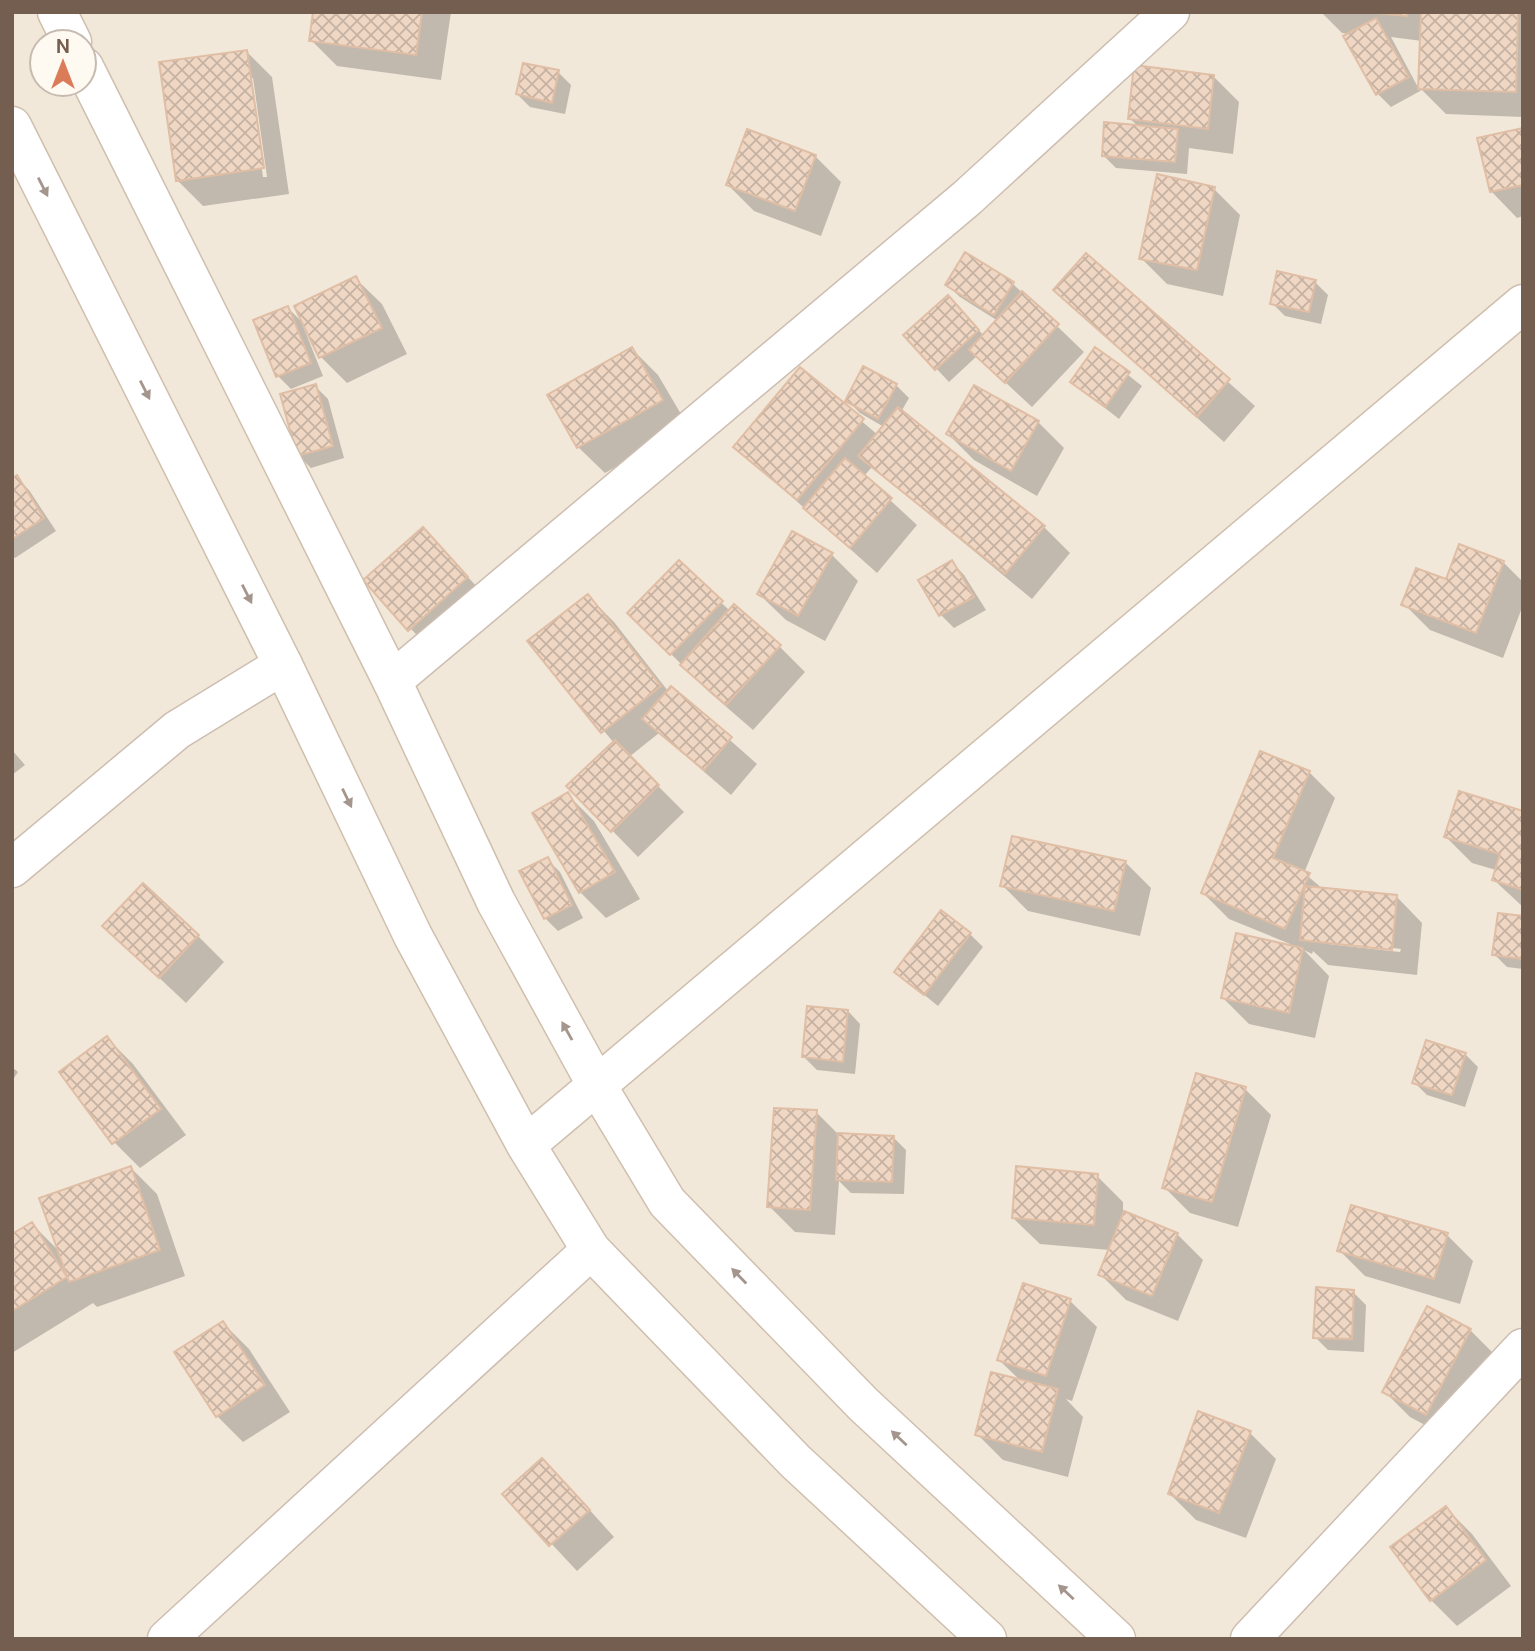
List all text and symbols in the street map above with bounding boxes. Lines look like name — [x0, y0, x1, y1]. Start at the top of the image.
north arrow — [28, 28, 98, 98]
text: N — [56, 34, 70, 59]
one-way arrow — [37, 177, 48, 197]
one-way arrow — [139, 380, 150, 400]
one-way arrow — [241, 584, 253, 604]
one-way arrow — [341, 788, 352, 808]
one-way arrow — [561, 1022, 573, 1041]
one-way arrow — [731, 1268, 747, 1285]
one-way arrow — [891, 1430, 908, 1446]
one-way arrow — [1058, 1585, 1075, 1601]

